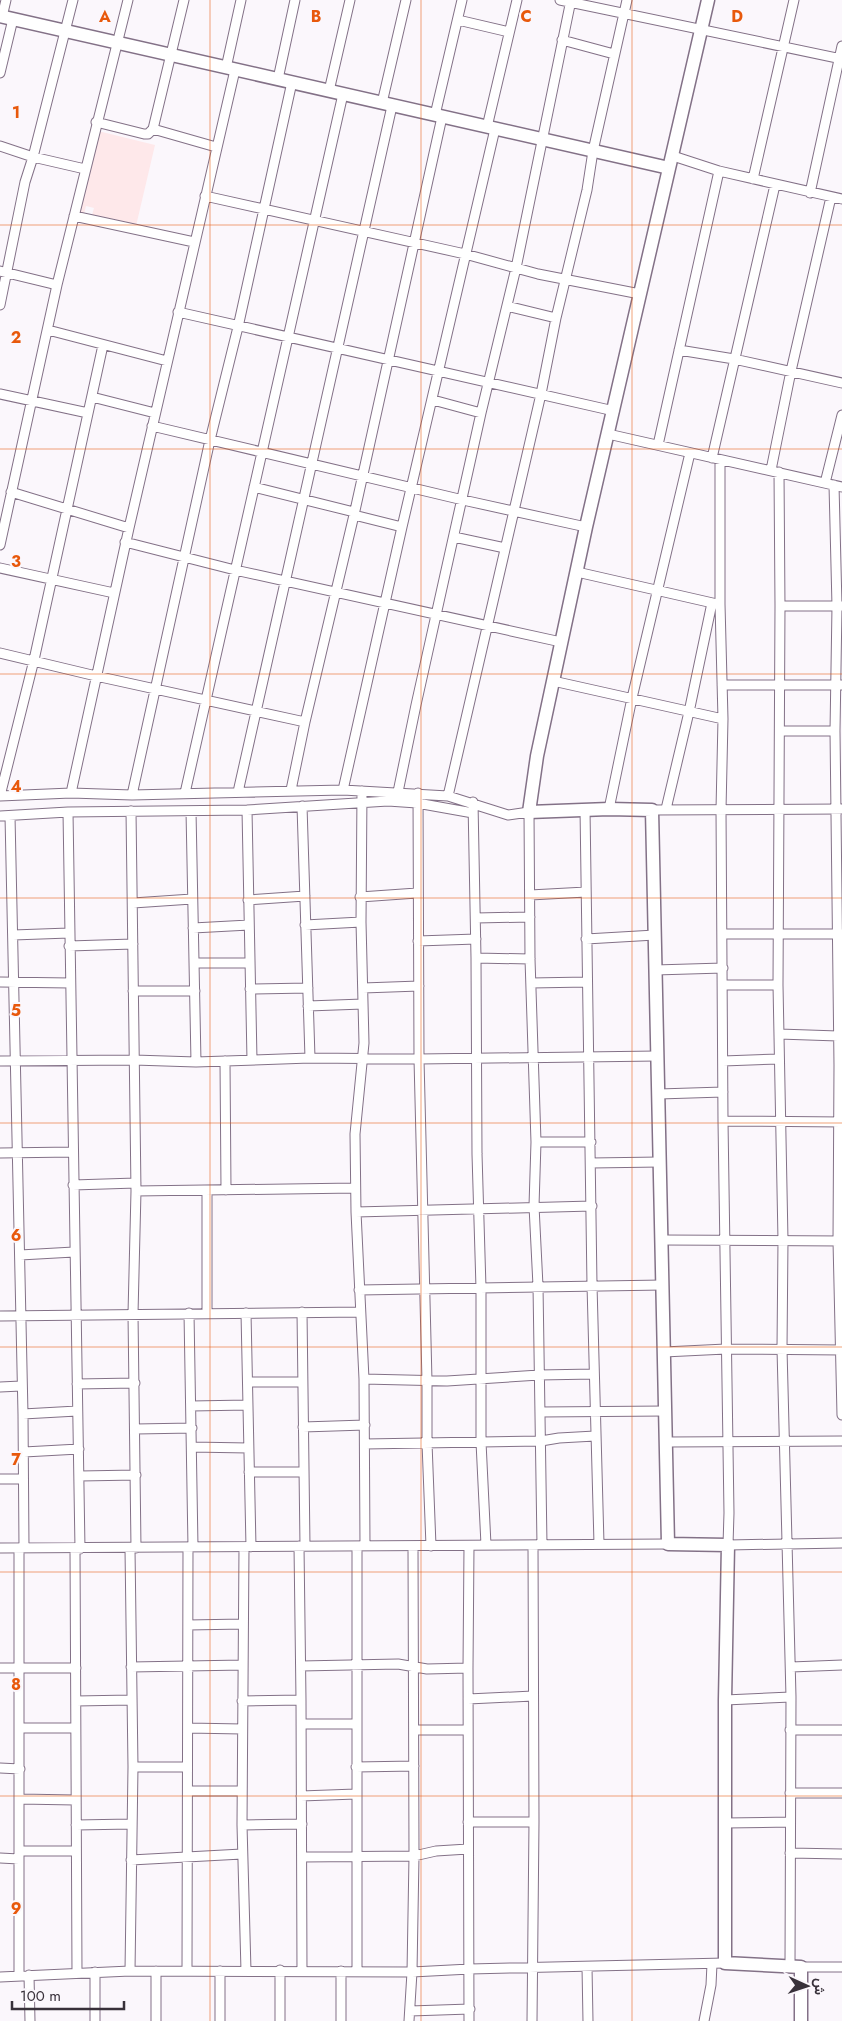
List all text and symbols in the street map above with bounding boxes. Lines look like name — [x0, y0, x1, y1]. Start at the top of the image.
text: A — [98, 5, 111, 28]
text: B — [311, 5, 321, 28]
text: C — [520, 5, 532, 28]
text: D — [731, 5, 743, 28]
text: 1 — [12, 101, 20, 124]
text: 2 — [11, 326, 21, 349]
text: 3 — [11, 550, 21, 573]
text: 4 — [10, 775, 22, 798]
text: 5 — [11, 999, 21, 1022]
text: 6 — [11, 1224, 21, 1247]
text: 7 — [11, 1448, 21, 1471]
text: 8 — [11, 1673, 21, 1696]
text: 9 — [11, 1897, 21, 1920]
north arrow — [782, 1961, 832, 2011]
scale bar — [12, 1978, 125, 2010]
text: ش — [810, 1978, 830, 1996]
text: 100 m — [20, 1985, 61, 2007]

